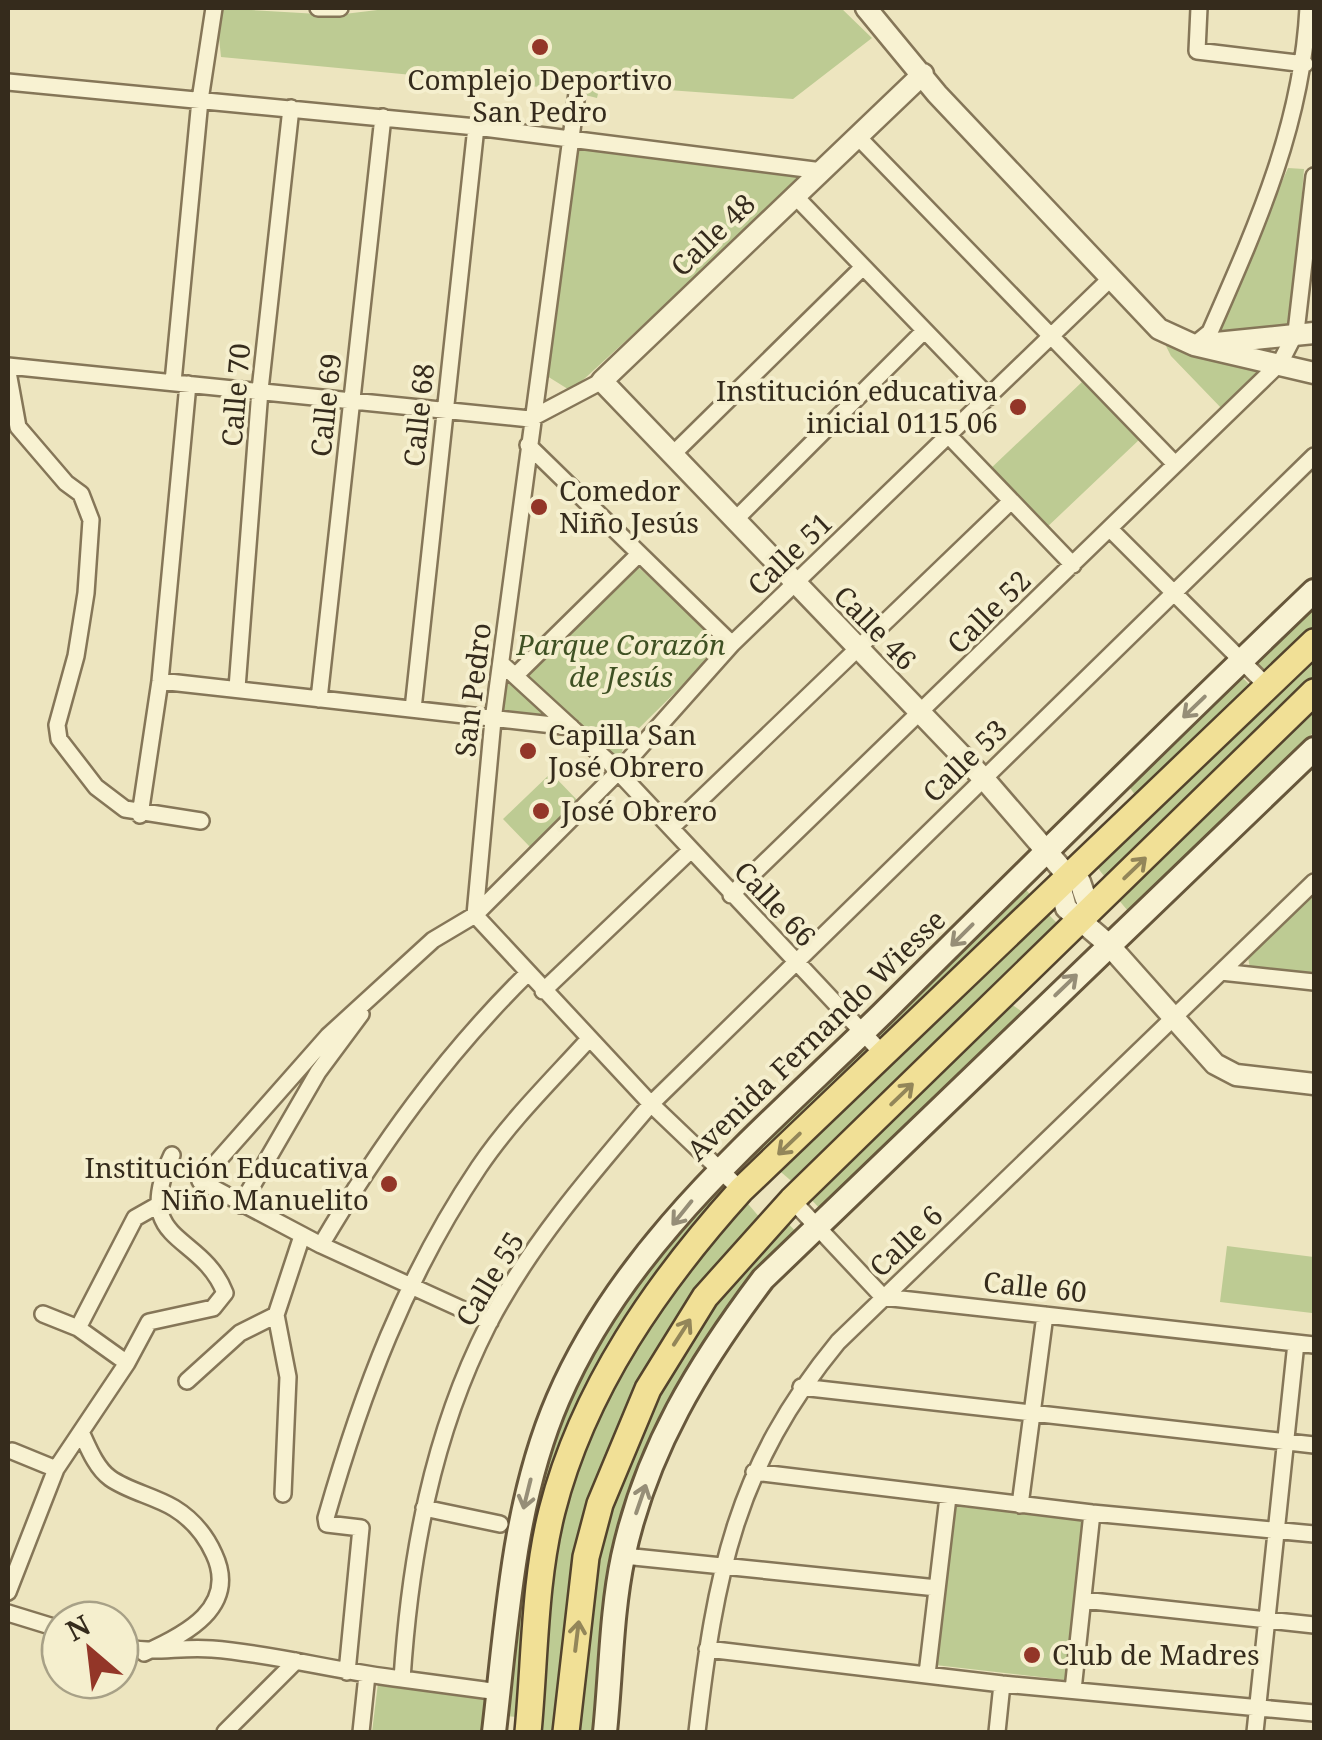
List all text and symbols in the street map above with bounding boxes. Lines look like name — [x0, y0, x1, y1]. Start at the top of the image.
marker: Complejo Deportivo San Pedro — [529, 36, 551, 58]
place label: Complejo Deportivo San Pedro — [407, 60, 673, 130]
street label: Calle 48 — [662, 185, 763, 284]
street label: Calle 70 — [212, 342, 258, 448]
street label: Calle 69 — [301, 351, 349, 459]
street label: Calle 68 — [394, 361, 442, 469]
place label: Institución educativa inicial 0115 06 — [716, 371, 998, 441]
marker: Institución educativa inicial 0115 06 — [1007, 396, 1029, 418]
place label: Comedor Niño Jesús — [559, 471, 699, 541]
marker: Comedor Niño Jesús — [528, 496, 550, 518]
street label: Calle 51 — [739, 504, 840, 603]
street label: Calle 52 — [938, 561, 1038, 661]
street label: Calle 46 — [826, 577, 925, 678]
street label: San Pedro — [445, 621, 499, 759]
park label: Parque Corazón de Jesús — [515, 625, 726, 695]
one-way arrow — [1183, 695, 1207, 719]
street label: Calle 53 — [914, 711, 1015, 810]
place label: Capilla San José Obrero — [547, 715, 705, 785]
marker: Capilla San José Obrero — [517, 740, 539, 762]
place label: José Obrero — [560, 791, 718, 829]
marker: José Obrero — [530, 800, 552, 822]
street label: Calle 66 — [726, 852, 825, 954]
one-way arrow — [1123, 856, 1147, 880]
street label: Avenida Fernando Wiesse — [678, 900, 953, 1168]
one-way arrow — [951, 923, 975, 947]
one-way arrow — [1053, 973, 1077, 997]
one-way arrow — [889, 1082, 913, 1106]
one-way arrow — [777, 1132, 801, 1156]
place label: Institución Educativa Niño Manuelito — [85, 1148, 369, 1218]
marker: Institución Educativa Niño Manuelito — [378, 1173, 400, 1195]
street label: Calle 6 — [860, 1196, 950, 1285]
one-way arrow — [671, 1199, 693, 1225]
street label: Calle 55 — [446, 1224, 532, 1333]
street label: Calle 60 — [981, 1262, 1089, 1310]
one-way arrow — [671, 1319, 692, 1347]
one-way arrow — [517, 1478, 536, 1509]
one-way arrow — [633, 1484, 651, 1515]
north arrow — [40, 1600, 140, 1700]
text: N — [59, 1605, 96, 1649]
one-way arrow — [568, 1620, 587, 1652]
place label: Club de Madres — [1052, 1635, 1260, 1673]
marker: Club de Madres — [1021, 1644, 1043, 1666]

